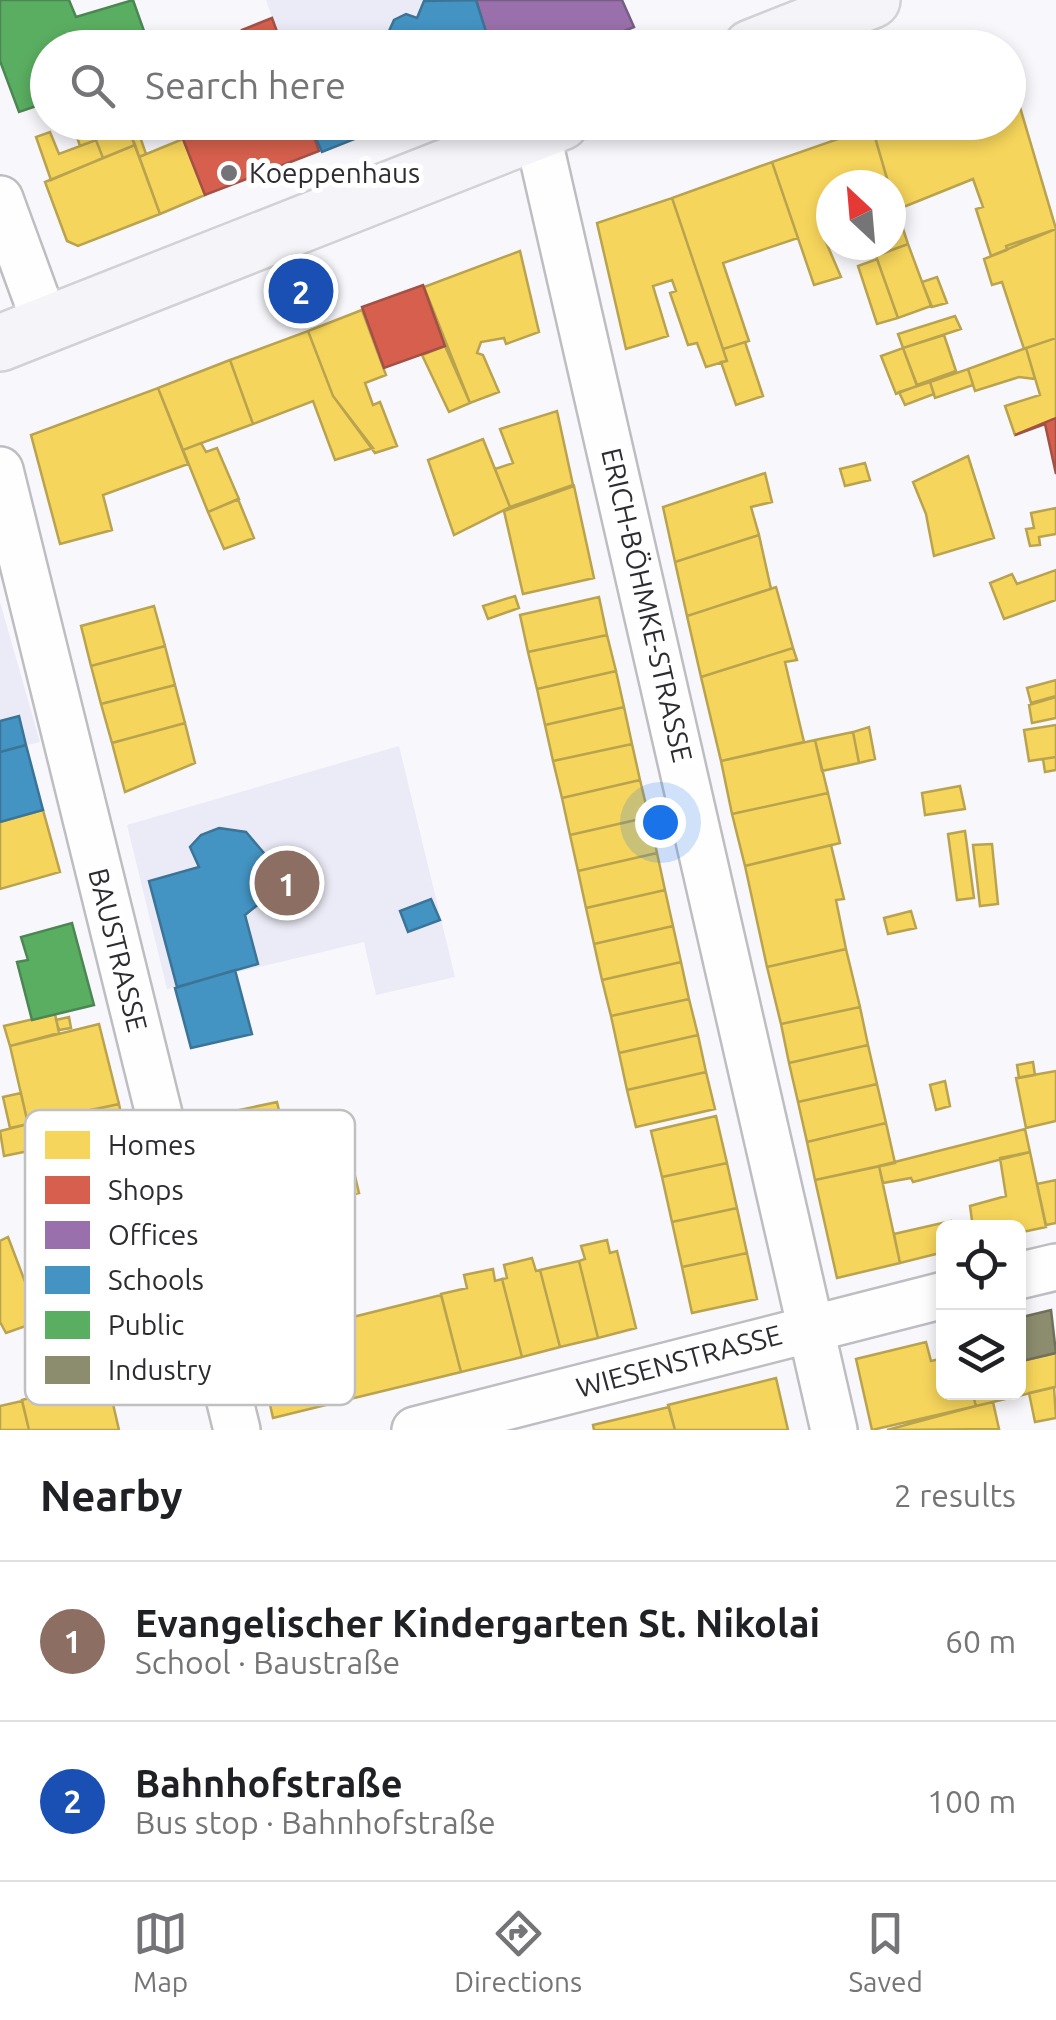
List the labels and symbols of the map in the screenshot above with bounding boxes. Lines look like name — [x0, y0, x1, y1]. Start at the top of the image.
place label: Koeppenhaus — [249, 157, 420, 188]
marker: Koeppenhaus — [218, 162, 240, 184]
north arrow — [816, 170, 906, 260]
pin: 2 — [268, 254, 334, 328]
street label: ERICH-BÖHMKE-STRASSE — [596, 445, 699, 765]
your location — [635, 797, 686, 848]
pin: 1 — [254, 846, 320, 920]
street label: BAUSTRASSE — [83, 865, 154, 1035]
legend — [25, 1110, 355, 1405]
text: Homes — [108, 1129, 196, 1160]
text: Shops — [108, 1174, 184, 1205]
text: Offices — [108, 1219, 198, 1250]
text: Schools — [108, 1264, 204, 1295]
text: Public — [108, 1309, 184, 1340]
street label: WIESENSTRASSE — [573, 1318, 785, 1403]
text: Industry — [108, 1354, 211, 1385]

